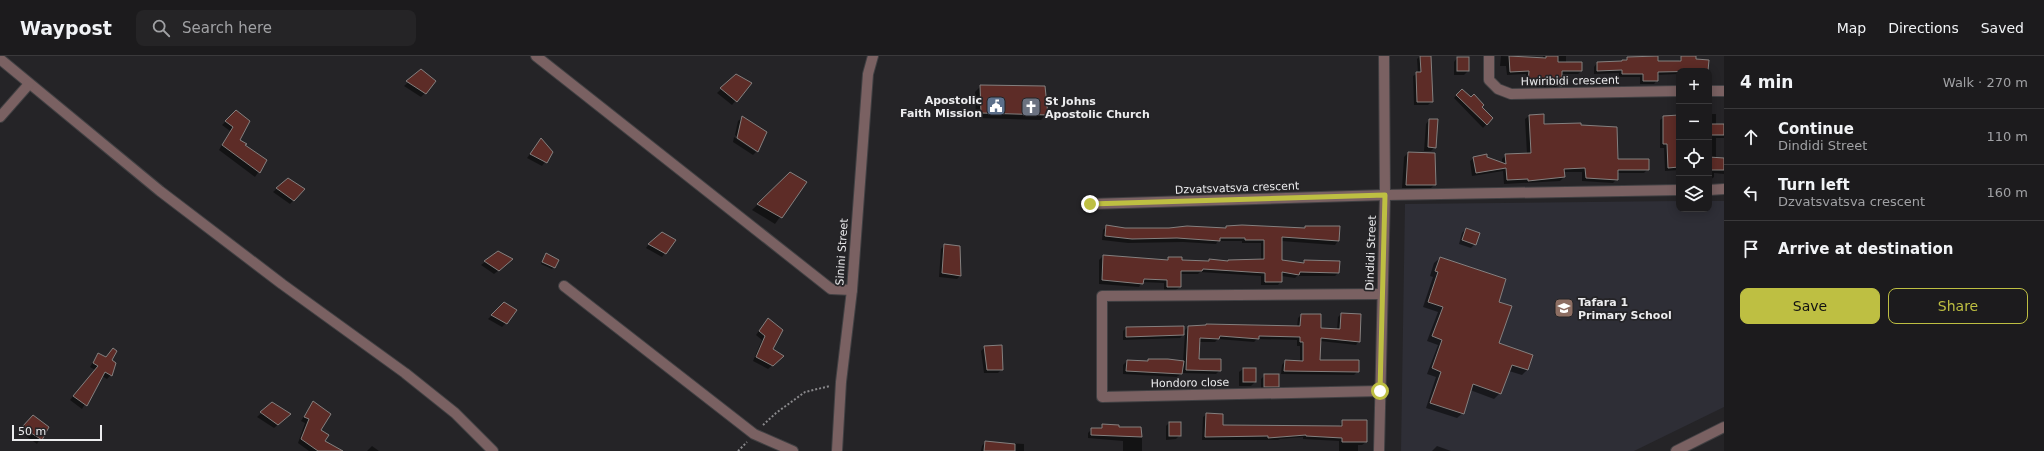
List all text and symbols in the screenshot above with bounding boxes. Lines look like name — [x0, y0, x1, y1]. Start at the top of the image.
search box — [136, 10, 416, 46]
text: Waypost — [20, 17, 112, 39]
icon: search — [150, 17, 172, 39]
text: Search here — [182, 19, 272, 37]
text: Map — [1837, 20, 1866, 36]
text: Directions — [1888, 20, 1959, 36]
text: Saved — [1981, 20, 2024, 36]
map controls — [1676, 68, 1712, 212]
button: + — [1676, 68, 1712, 104]
text: 4 min — [1740, 72, 1793, 92]
street label: Hwiribidi crescent — [1521, 74, 1620, 88]
text: Walk · 270 m — [1943, 75, 2028, 90]
place label: Apostolic Faith Mission — [900, 94, 982, 120]
public building icon: Apostolic Faith Mission — [985, 95, 1007, 117]
place label: St Johns Apostolic Church — [1045, 95, 1150, 121]
church icon: St Johns Apostolic Church — [1020, 96, 1042, 118]
button: − — [1676, 104, 1712, 140]
text: Continue — [1778, 120, 1854, 138]
icon: ahead — [1740, 126, 1762, 148]
text: 110 m — [1986, 129, 2028, 144]
text: Dindidi Street — [1778, 138, 1867, 153]
button: locate — [1676, 140, 1712, 176]
button: layers — [1676, 176, 1712, 212]
text: Turn left — [1778, 176, 1850, 194]
street label: Dzvatsvatsva crescent — [1175, 179, 1300, 197]
icon: left — [1740, 182, 1762, 204]
text: 160 m — [1986, 185, 2028, 200]
text: Dzvatsvatsva crescent — [1778, 194, 1925, 209]
route end — [1081, 195, 1099, 213]
street label: Dindidi Street — [1363, 214, 1379, 291]
street label: Sinini Street — [833, 217, 851, 286]
icon: arrive — [1740, 238, 1762, 260]
text: Arrive at destination — [1778, 240, 1953, 258]
button: Save — [1740, 288, 1880, 324]
button: Share — [1888, 288, 2028, 324]
place label: Tafara 1 Primary School — [1578, 296, 1672, 322]
school or university icon: Tafara 1 Primary School — [1553, 297, 1575, 319]
street label: Hondoro close — [1151, 376, 1230, 390]
route start — [1371, 382, 1389, 400]
scale bar — [12, 423, 102, 442]
text: 50 m — [18, 425, 46, 438]

